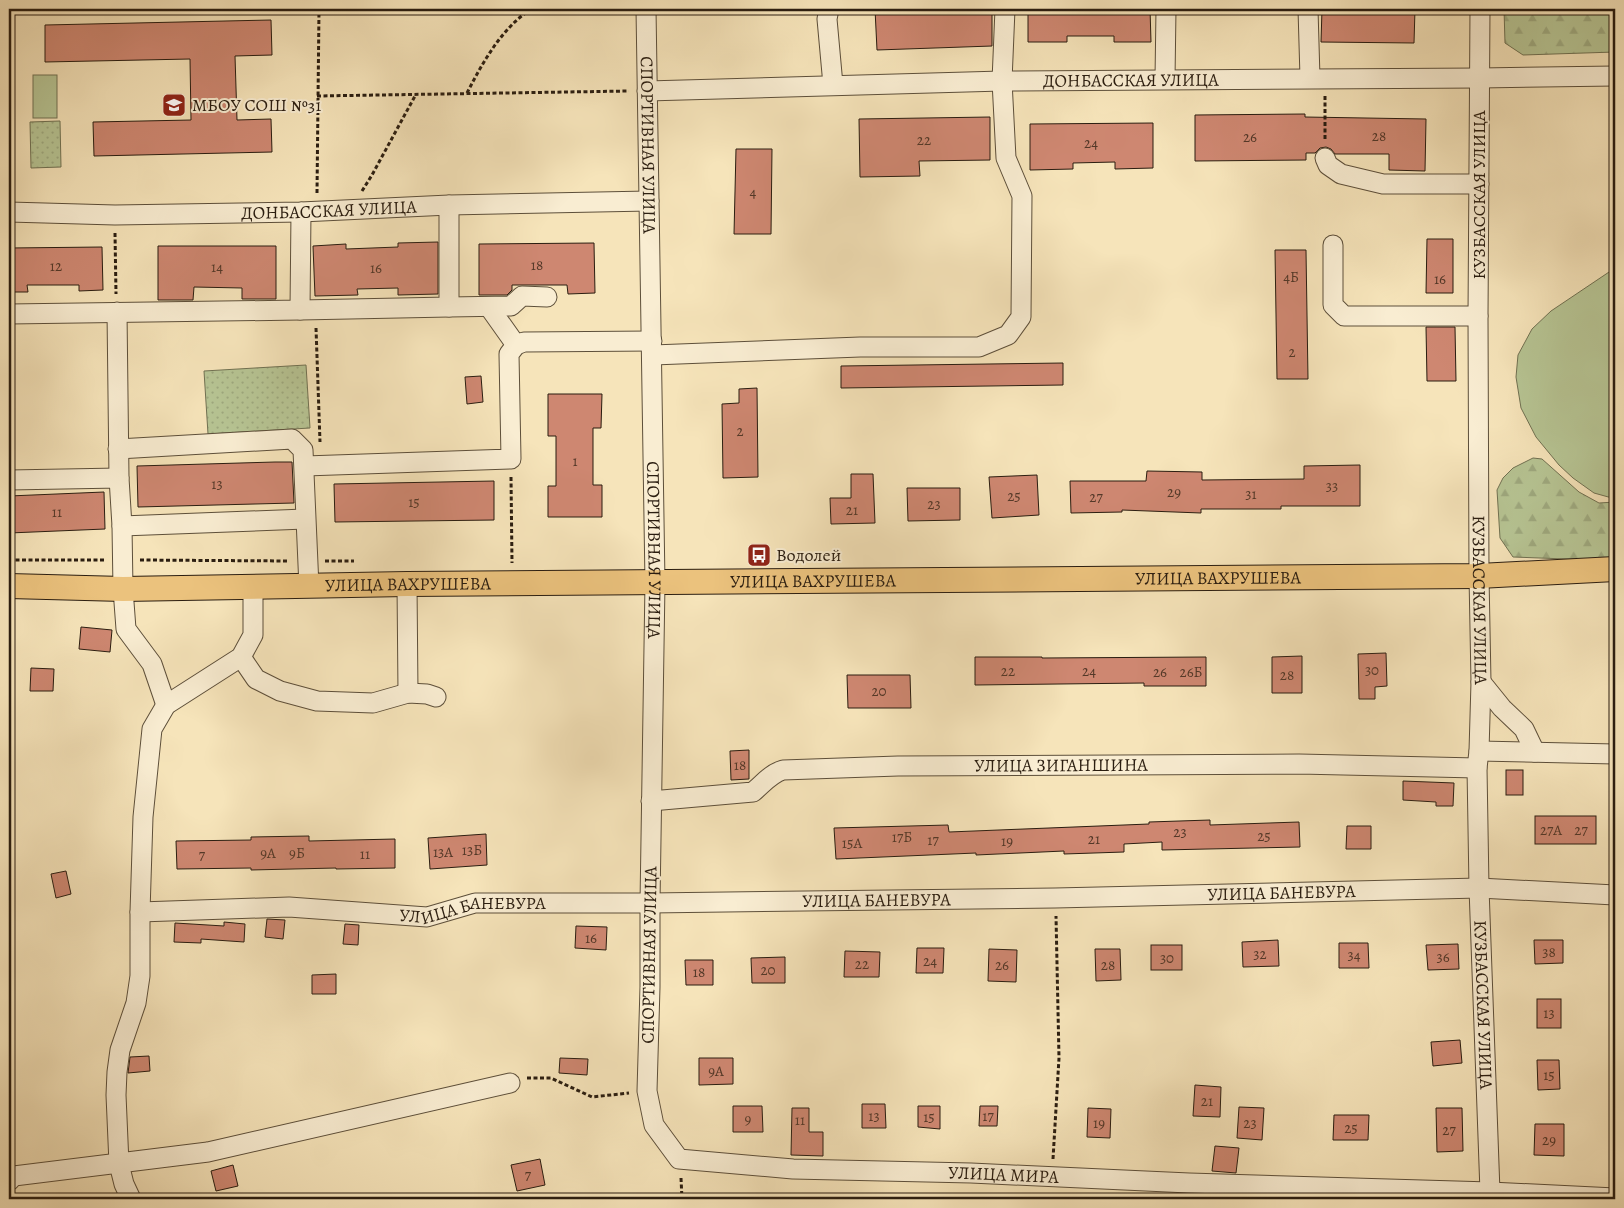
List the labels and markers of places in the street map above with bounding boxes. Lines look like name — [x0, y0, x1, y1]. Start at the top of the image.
school or university icon: МБОУ СОШ №31 — [161, 92, 187, 118]
place label: МБОУ СОШ №31 — [192, 93, 321, 117]
bus stop icon: Водолей — [746, 542, 772, 568]
place label: Водолей — [776, 543, 841, 567]

